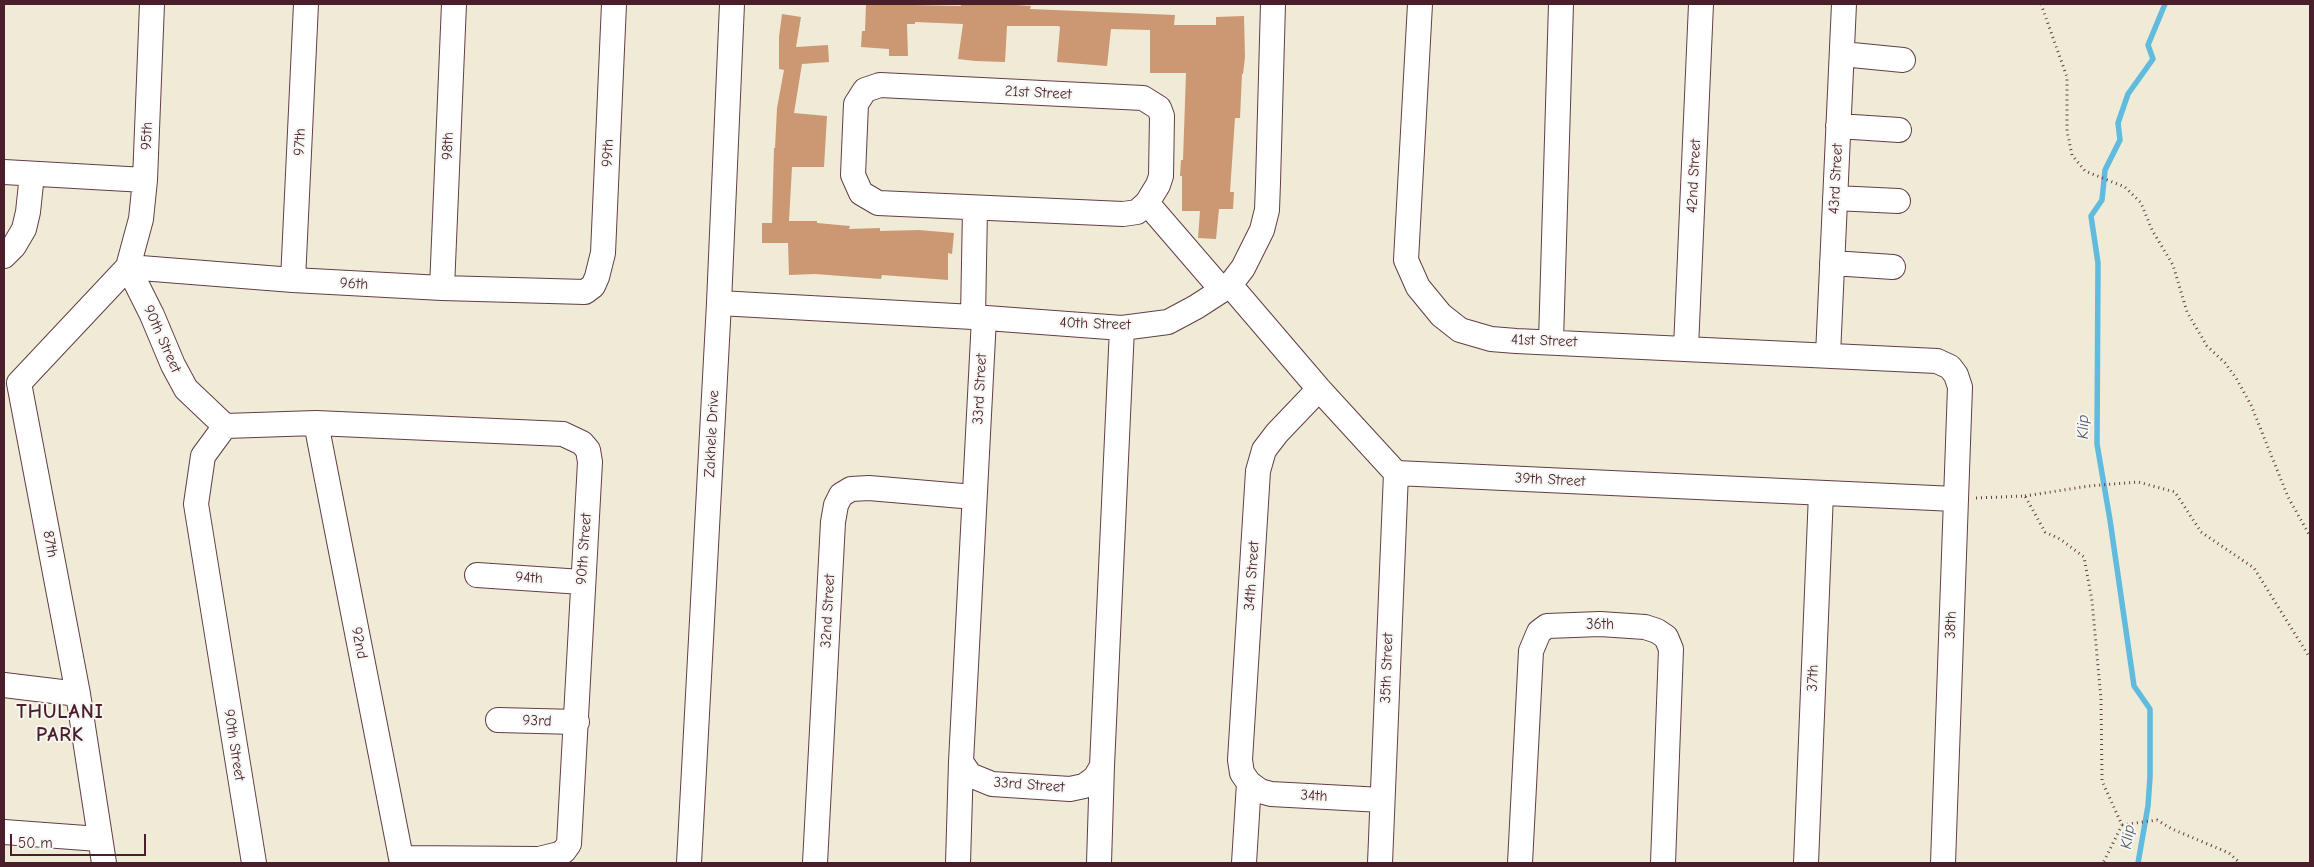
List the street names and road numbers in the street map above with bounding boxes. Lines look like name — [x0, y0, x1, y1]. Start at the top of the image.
street label: 21st Street — [1004, 82, 1072, 104]
street label: 95th — [138, 121, 156, 151]
street label: 97th — [290, 128, 310, 156]
street label: 98th — [439, 132, 457, 160]
street label: 99th — [598, 138, 618, 168]
street label: 42nd Street — [1683, 139, 1705, 213]
street label: 43rd Street — [1825, 143, 1847, 215]
street label: 96th — [339, 274, 369, 294]
street label: 90th Street — [139, 302, 185, 376]
street label: 40th Street — [1059, 314, 1131, 334]
street label: 41st Street — [1511, 331, 1577, 351]
street label: 33rd Street — [969, 353, 991, 425]
street label: Zakhele Drive — [701, 390, 723, 478]
street label: 39th Street — [1514, 469, 1586, 491]
street label: 90th Street — [573, 512, 595, 586]
street label: 87th — [39, 529, 61, 559]
street label: 34th Street — [1241, 541, 1263, 611]
street label: 94th — [515, 568, 543, 588]
street label: 32nd Street — [817, 573, 839, 649]
street label: 38th — [1942, 611, 1960, 639]
street label: 36th — [1586, 616, 1614, 634]
street label: 92nd — [347, 626, 371, 660]
street label: 35th Street — [1377, 632, 1397, 704]
street label: 37th — [1804, 664, 1822, 692]
street label: 90th Street — [219, 708, 249, 782]
street label: 93rd — [522, 711, 552, 731]
street label: 33rd Street — [993, 774, 1065, 796]
street label: 34th — [1300, 786, 1328, 806]

